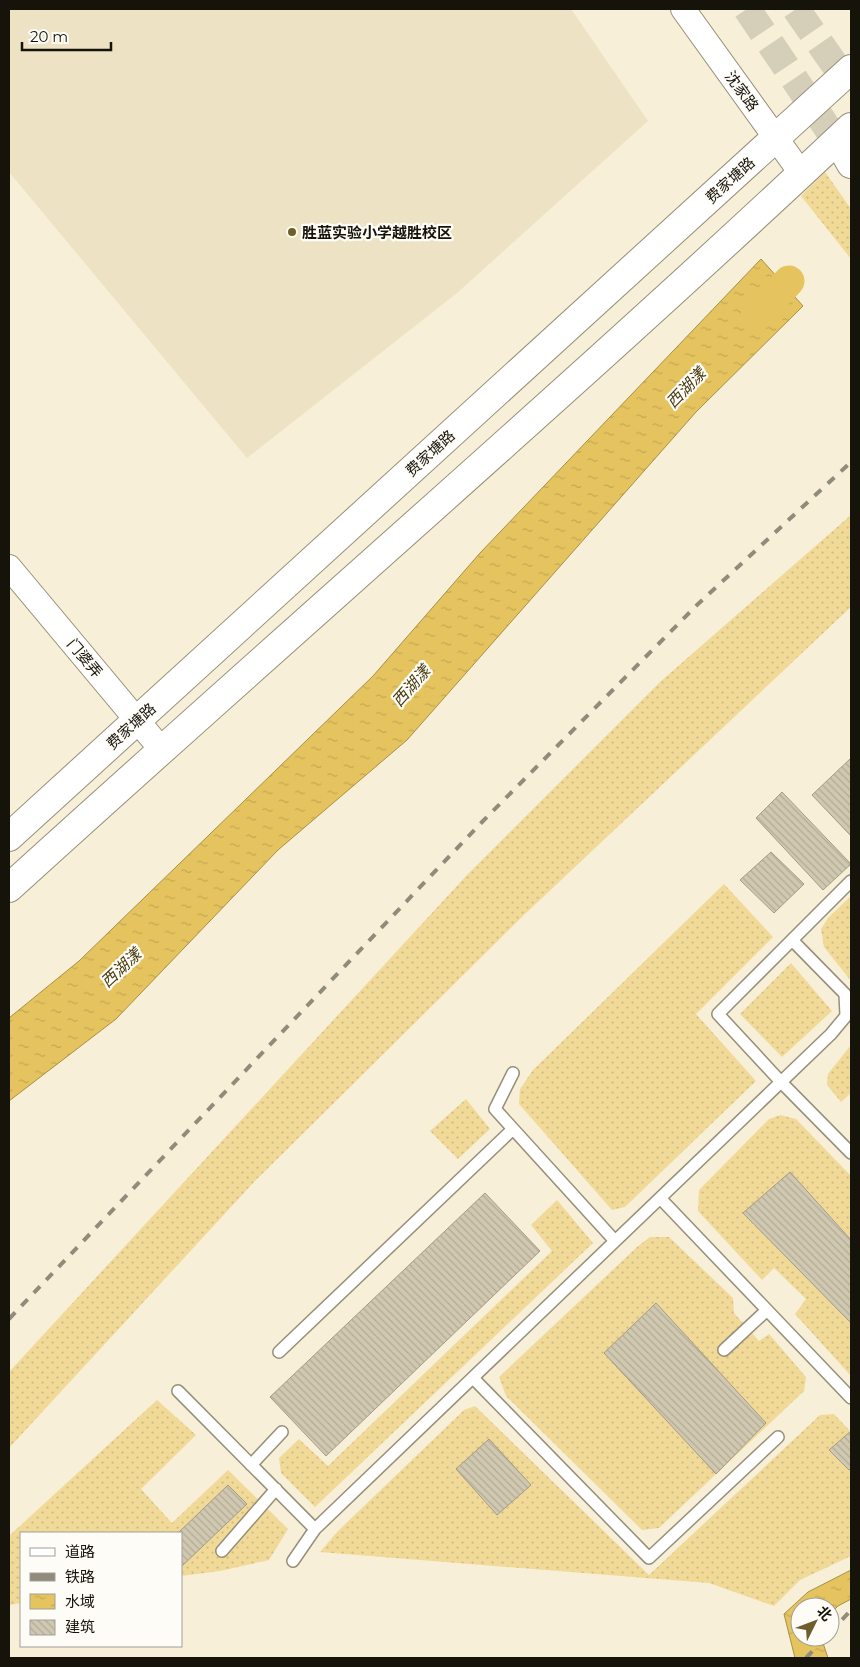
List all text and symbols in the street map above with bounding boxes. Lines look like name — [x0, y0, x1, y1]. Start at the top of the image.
scale bar — [22, 20, 111, 52]
text: 20 m — [30, 27, 68, 46]
street label: 沈家路 — [721, 67, 763, 115]
street label: 费家塘路 — [701, 153, 759, 207]
place label: 胜蓝实验小学越胜校区 — [302, 223, 452, 242]
marker: 胜蓝实验小学越胜校区 — [286, 226, 298, 238]
water label: 西湖漾 — [662, 363, 711, 412]
street label: 费家塘路 — [401, 426, 459, 480]
street label: 门婆弄 — [63, 635, 107, 681]
water label: 西湖漾 — [388, 660, 435, 710]
street label: 费家塘路 — [102, 699, 160, 753]
water label: 西湖漾 — [97, 943, 146, 991]
legend — [20, 1532, 182, 1647]
text: 道路 — [65, 1542, 95, 1561]
text: 铁路 — [65, 1567, 95, 1586]
text: 水域 — [65, 1592, 95, 1611]
north arrow — [790, 1597, 840, 1647]
text: 北 — [813, 1602, 836, 1625]
text: 建筑 — [65, 1617, 95, 1636]

